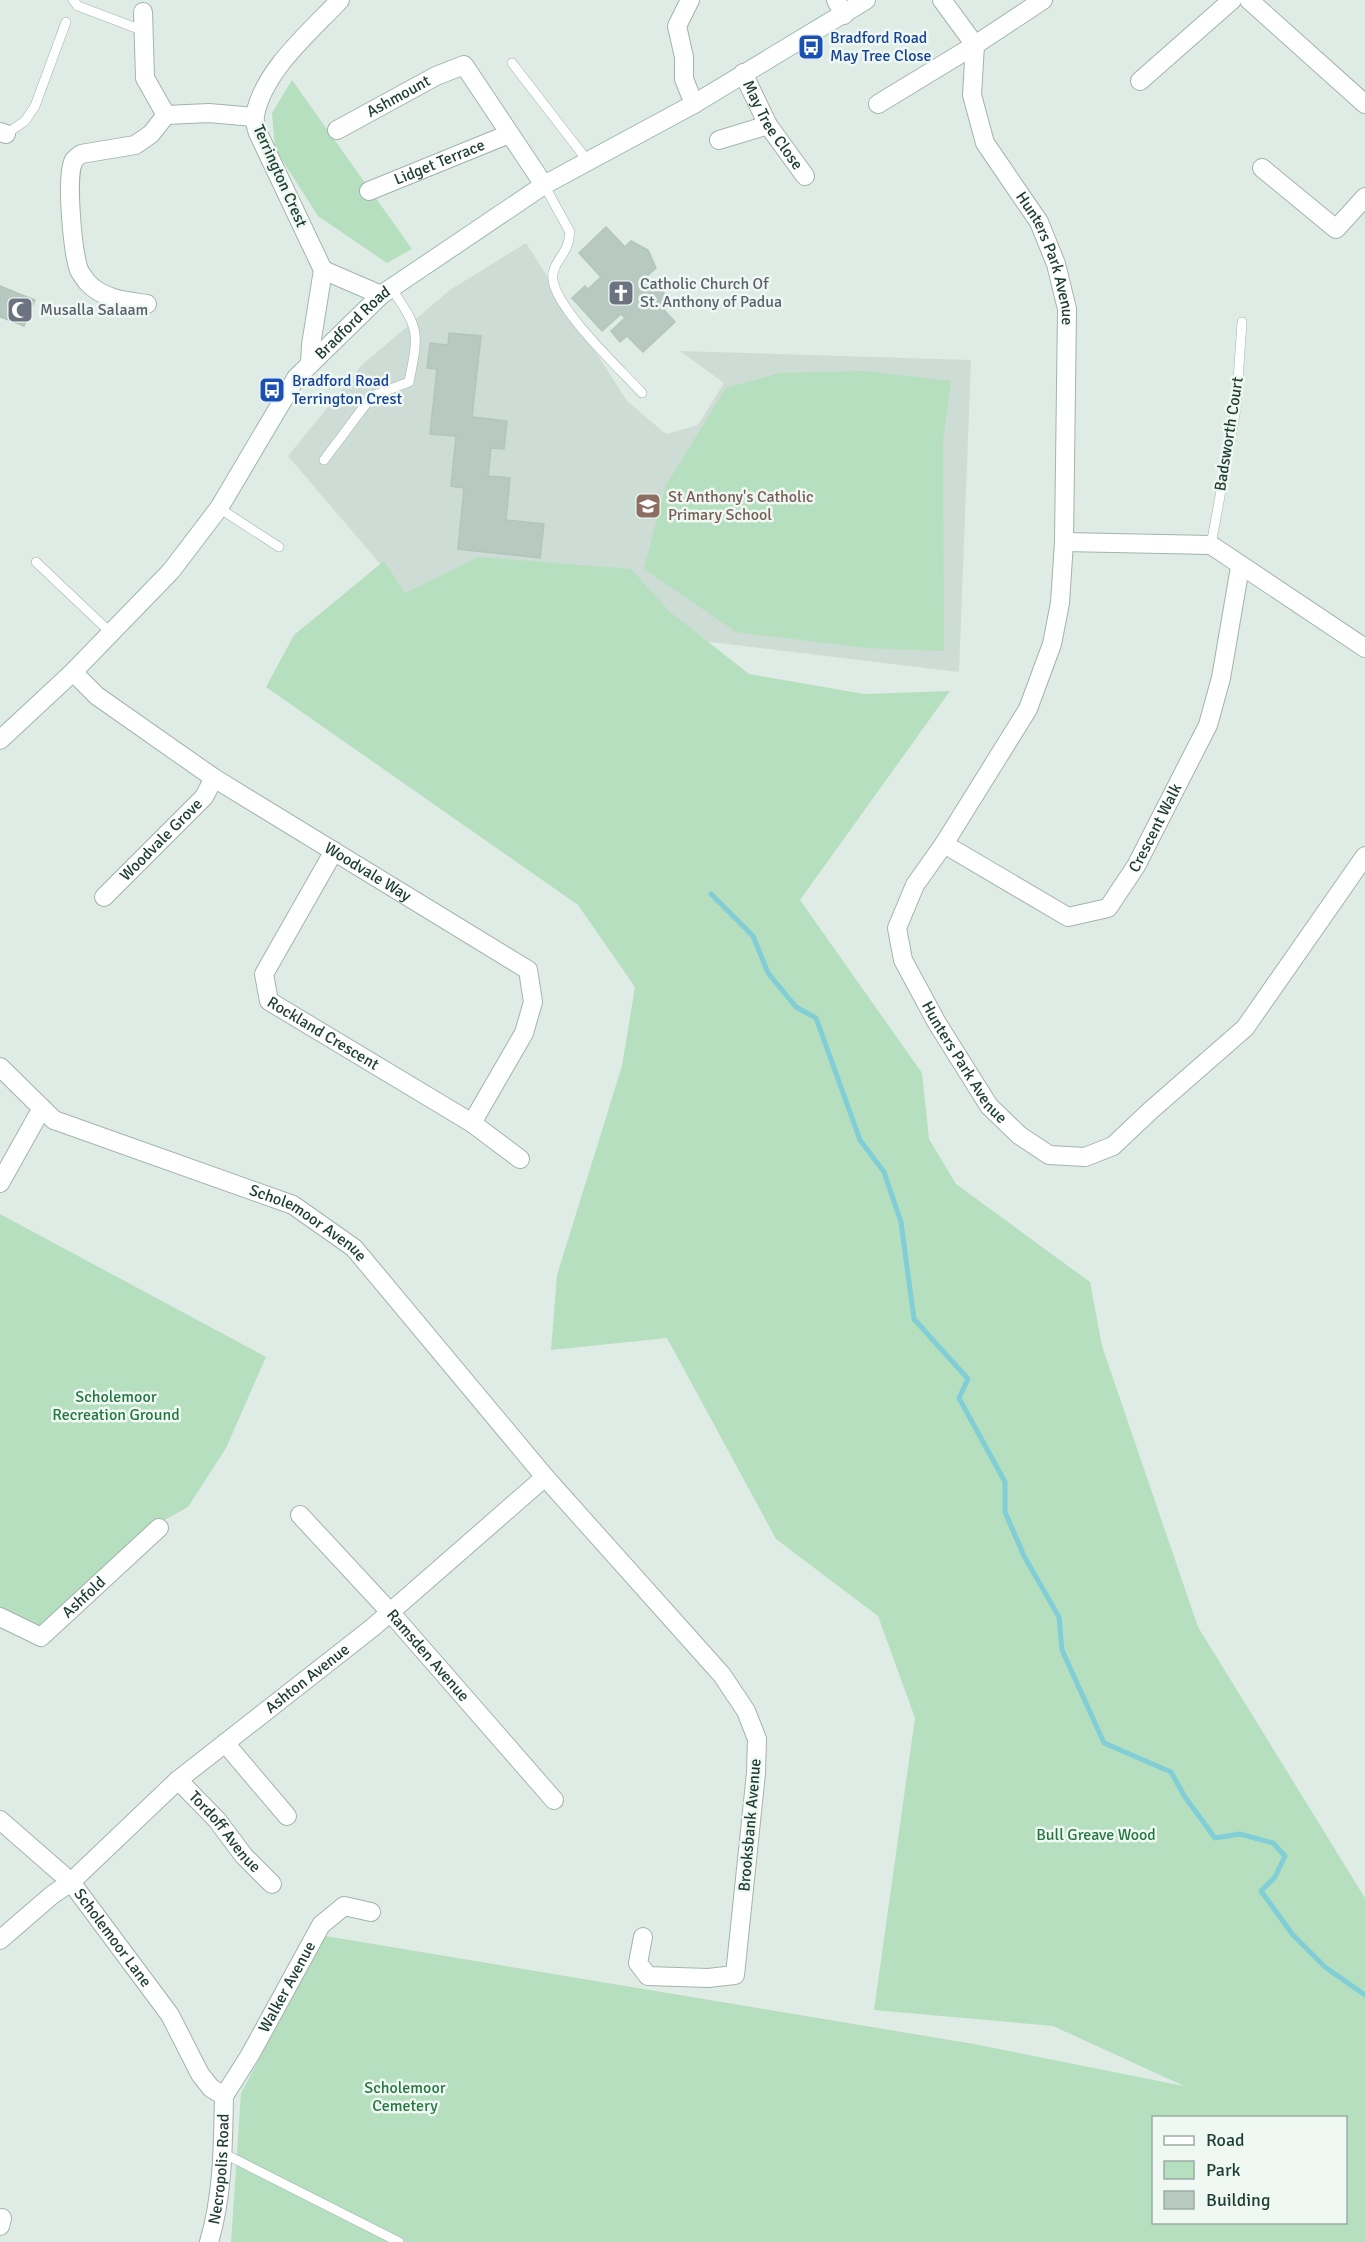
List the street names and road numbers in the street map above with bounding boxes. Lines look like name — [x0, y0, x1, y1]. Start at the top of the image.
street label: Ashmount — [363, 71, 434, 122]
street label: May Tree Close — [738, 77, 807, 174]
street label: Terrington Crest — [248, 122, 312, 231]
street label: Lidget Terrace — [391, 135, 488, 190]
street label: Hunters Park Avenue — [1011, 188, 1077, 325]
street label: Bradford Road — [311, 282, 394, 364]
street label: Badsworth Court — [1210, 375, 1248, 493]
street label: Crescent Walk — [1124, 780, 1186, 877]
street label: Woodvale Grove — [116, 794, 207, 885]
street label: Woodvale Way — [321, 838, 415, 906]
street label: Rockland Crescent — [264, 992, 383, 1075]
street label: Hunters Park Avenue — [917, 998, 1011, 1128]
street label: Scholemoor Avenue — [246, 1180, 371, 1266]
street label: Ashfold — [58, 1572, 110, 1622]
street label: Ramsden Avenue — [382, 1605, 474, 1706]
street label: Ashton Avenue — [261, 1639, 354, 1718]
street label: Brooksbank Avenue — [734, 1758, 766, 1892]
street label: Tordoff Avenue — [184, 1787, 265, 1877]
street label: Scholemoor Lane — [69, 1885, 156, 1991]
street label: Walker Avenue — [254, 1938, 320, 2036]
street label: Necropolis Road — [204, 2113, 234, 2226]

